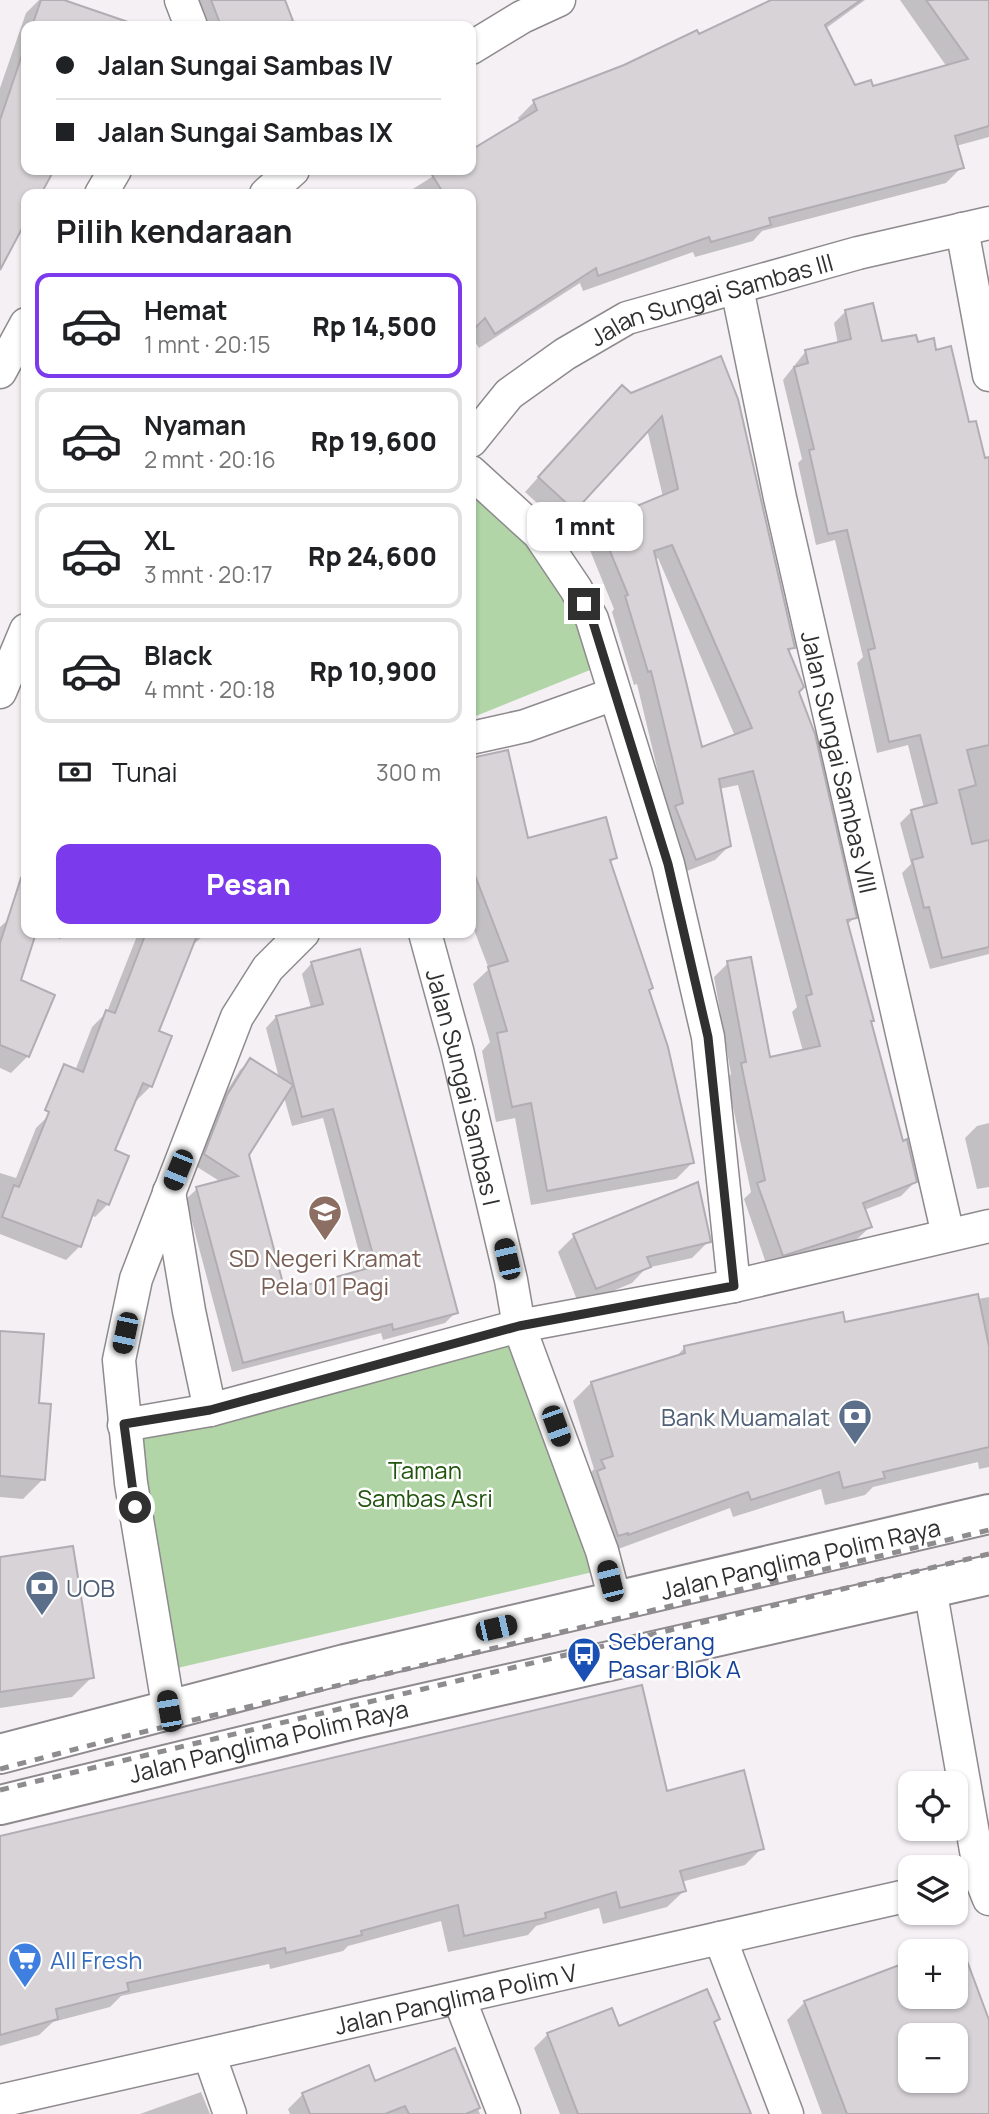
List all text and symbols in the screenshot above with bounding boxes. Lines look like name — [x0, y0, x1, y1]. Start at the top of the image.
text: Jalan Sungai Sambas IV — [98, 47, 393, 83]
text: Jalan Sungai Sambas IX — [98, 114, 393, 150]
text: Pilih kendaraan — [56, 209, 293, 253]
street label: Jalan Sungai Sambas III — [583, 244, 837, 353]
text: Hemat — [144, 292, 228, 328]
icon: car — [60, 294, 123, 357]
text: Rp 14,500 — [312, 308, 437, 344]
text: 1 mnt · 20:15 — [144, 328, 271, 360]
text: Nyaman — [144, 407, 246, 443]
icon: car — [60, 409, 123, 472]
text: Rp 19,600 — [311, 423, 437, 459]
text: 2 mnt · 20:16 — [144, 443, 276, 475]
callout: 1 mnt — [526, 503, 642, 552]
text: 1 mnt — [555, 510, 615, 542]
text: XL — [144, 522, 175, 558]
icon: car — [60, 524, 123, 587]
text: Rp 24,600 — [308, 538, 437, 574]
text: 3 mnt · 20:17 — [144, 558, 273, 590]
route end — [568, 588, 600, 620]
street label: Jalan Sungai Sambas VIII — [794, 627, 886, 896]
text: Black — [144, 637, 212, 673]
icon: car — [60, 639, 123, 702]
text: Rp 10,900 — [309, 653, 437, 689]
text: 4 mnt · 20:18 — [144, 673, 275, 705]
icon: cash — [56, 753, 94, 791]
text: Tunai — [112, 754, 178, 790]
text: 300 m — [376, 756, 441, 788]
button: Pesan — [56, 844, 441, 924]
street label: Jalan Sungai Sambas I — [419, 965, 509, 1209]
car — [161, 1147, 196, 1193]
school or university icon: SD Negeri Kramat Pela 01 Pagi — [306, 1193, 344, 1242]
car — [493, 1236, 522, 1282]
place label: SD Negeri Kramat Pela 01 Pagi — [229, 1241, 421, 1302]
car — [111, 1310, 140, 1356]
bank icon: Bank Muamalat — [836, 1397, 874, 1446]
place label: Bank Muamalat — [661, 1400, 830, 1433]
car — [539, 1403, 574, 1449]
park label: Taman Sambas Asri — [357, 1453, 493, 1514]
route start — [119, 1491, 151, 1523]
street label: Jalan Panglima Polim Raya — [657, 1509, 943, 1607]
car — [595, 1558, 626, 1604]
bank icon: UOB — [23, 1568, 61, 1617]
place label: UOB — [66, 1571, 115, 1604]
car — [474, 1613, 519, 1643]
place label: Seberang Pasar Blok A — [608, 1624, 741, 1685]
bus stop icon: Seberang Pasar Blok A — [565, 1635, 603, 1684]
car — [156, 1688, 183, 1734]
street label: Jalan Panglima Polim Raya — [125, 1691, 411, 1790]
map controls — [898, 1771, 968, 2093]
button: locate — [898, 1771, 968, 1841]
button: layers — [898, 1855, 968, 1925]
button: + — [898, 1939, 968, 2009]
supermarket icon: All Fresh — [6, 1940, 44, 1989]
place label: All Fresh — [50, 1943, 143, 1976]
street label: Jalan Panglima Polim V — [331, 1954, 580, 2041]
button: − — [898, 2023, 968, 2093]

